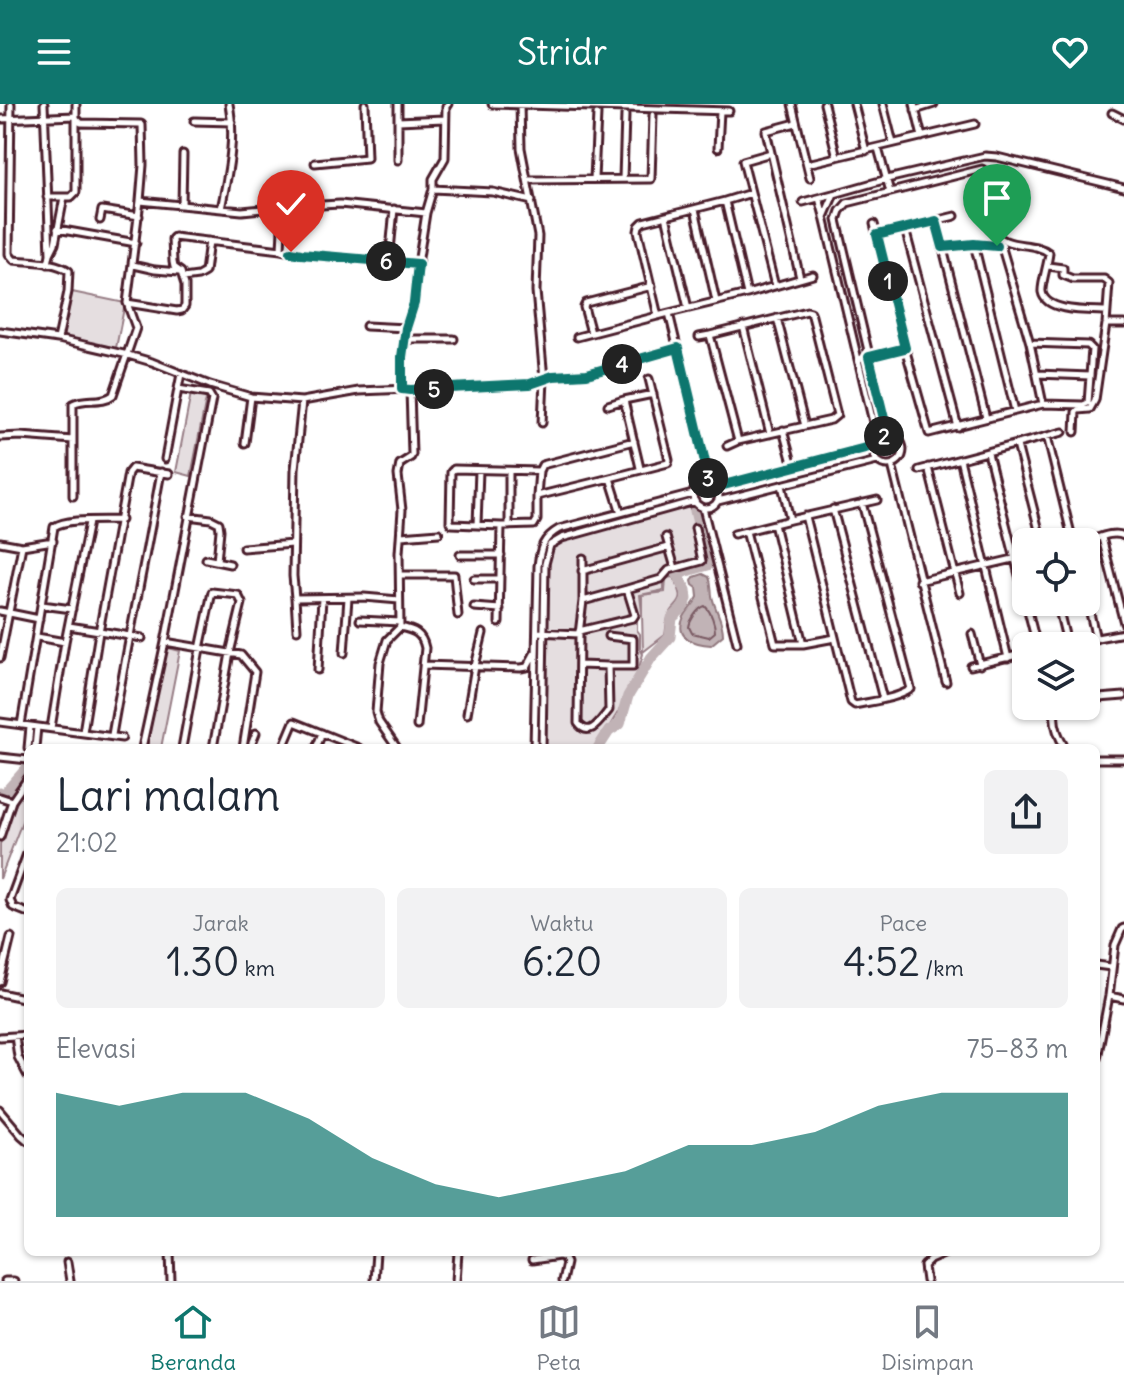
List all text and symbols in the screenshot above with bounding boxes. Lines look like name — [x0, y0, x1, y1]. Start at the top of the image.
icon: menu — [32, 30, 76, 74]
text: Stridr — [517, 30, 607, 75]
icon: heart — [1048, 30, 1092, 74]
pin — [963, 164, 1031, 246]
pin — [257, 170, 325, 252]
icon: arrive — [975, 176, 1019, 220]
icon: check — [269, 182, 313, 226]
pin: 6 — [366, 241, 406, 281]
text: 6 — [380, 247, 392, 275]
pin: 1 — [868, 261, 908, 301]
text: 1 — [884, 267, 892, 295]
pin: 4 — [602, 344, 642, 384]
text: 4 — [616, 350, 628, 378]
pin: 5 — [414, 369, 454, 409]
text: 5 — [428, 375, 440, 403]
pin: 2 — [864, 416, 904, 456]
text: 2 — [878, 422, 890, 450]
pin: 3 — [688, 458, 728, 498]
text: 3 — [702, 464, 714, 492]
map controls — [1012, 528, 1100, 720]
button: locate — [1012, 528, 1100, 616]
button: layers — [1012, 632, 1100, 720]
text: Lari malam — [56, 768, 280, 823]
button: share — [984, 770, 1068, 854]
text: 21:02 — [56, 826, 118, 859]
text: Jarak — [193, 909, 249, 937]
text: Waktu — [530, 909, 594, 937]
text: Pace — [879, 909, 927, 937]
text: 1.30 — [166, 937, 239, 987]
text: 6:20 — [522, 937, 602, 987]
text: 4:52 — [843, 937, 920, 987]
text: km — [239, 954, 275, 982]
text: /km — [920, 954, 964, 982]
text: Elevasi — [56, 1032, 136, 1065]
text: 75–83 m — [967, 1032, 1068, 1065]
tab: Beranda — [150, 1300, 236, 1376]
tab: Peta — [536, 1300, 581, 1376]
tab: Disimpan — [881, 1300, 974, 1376]

